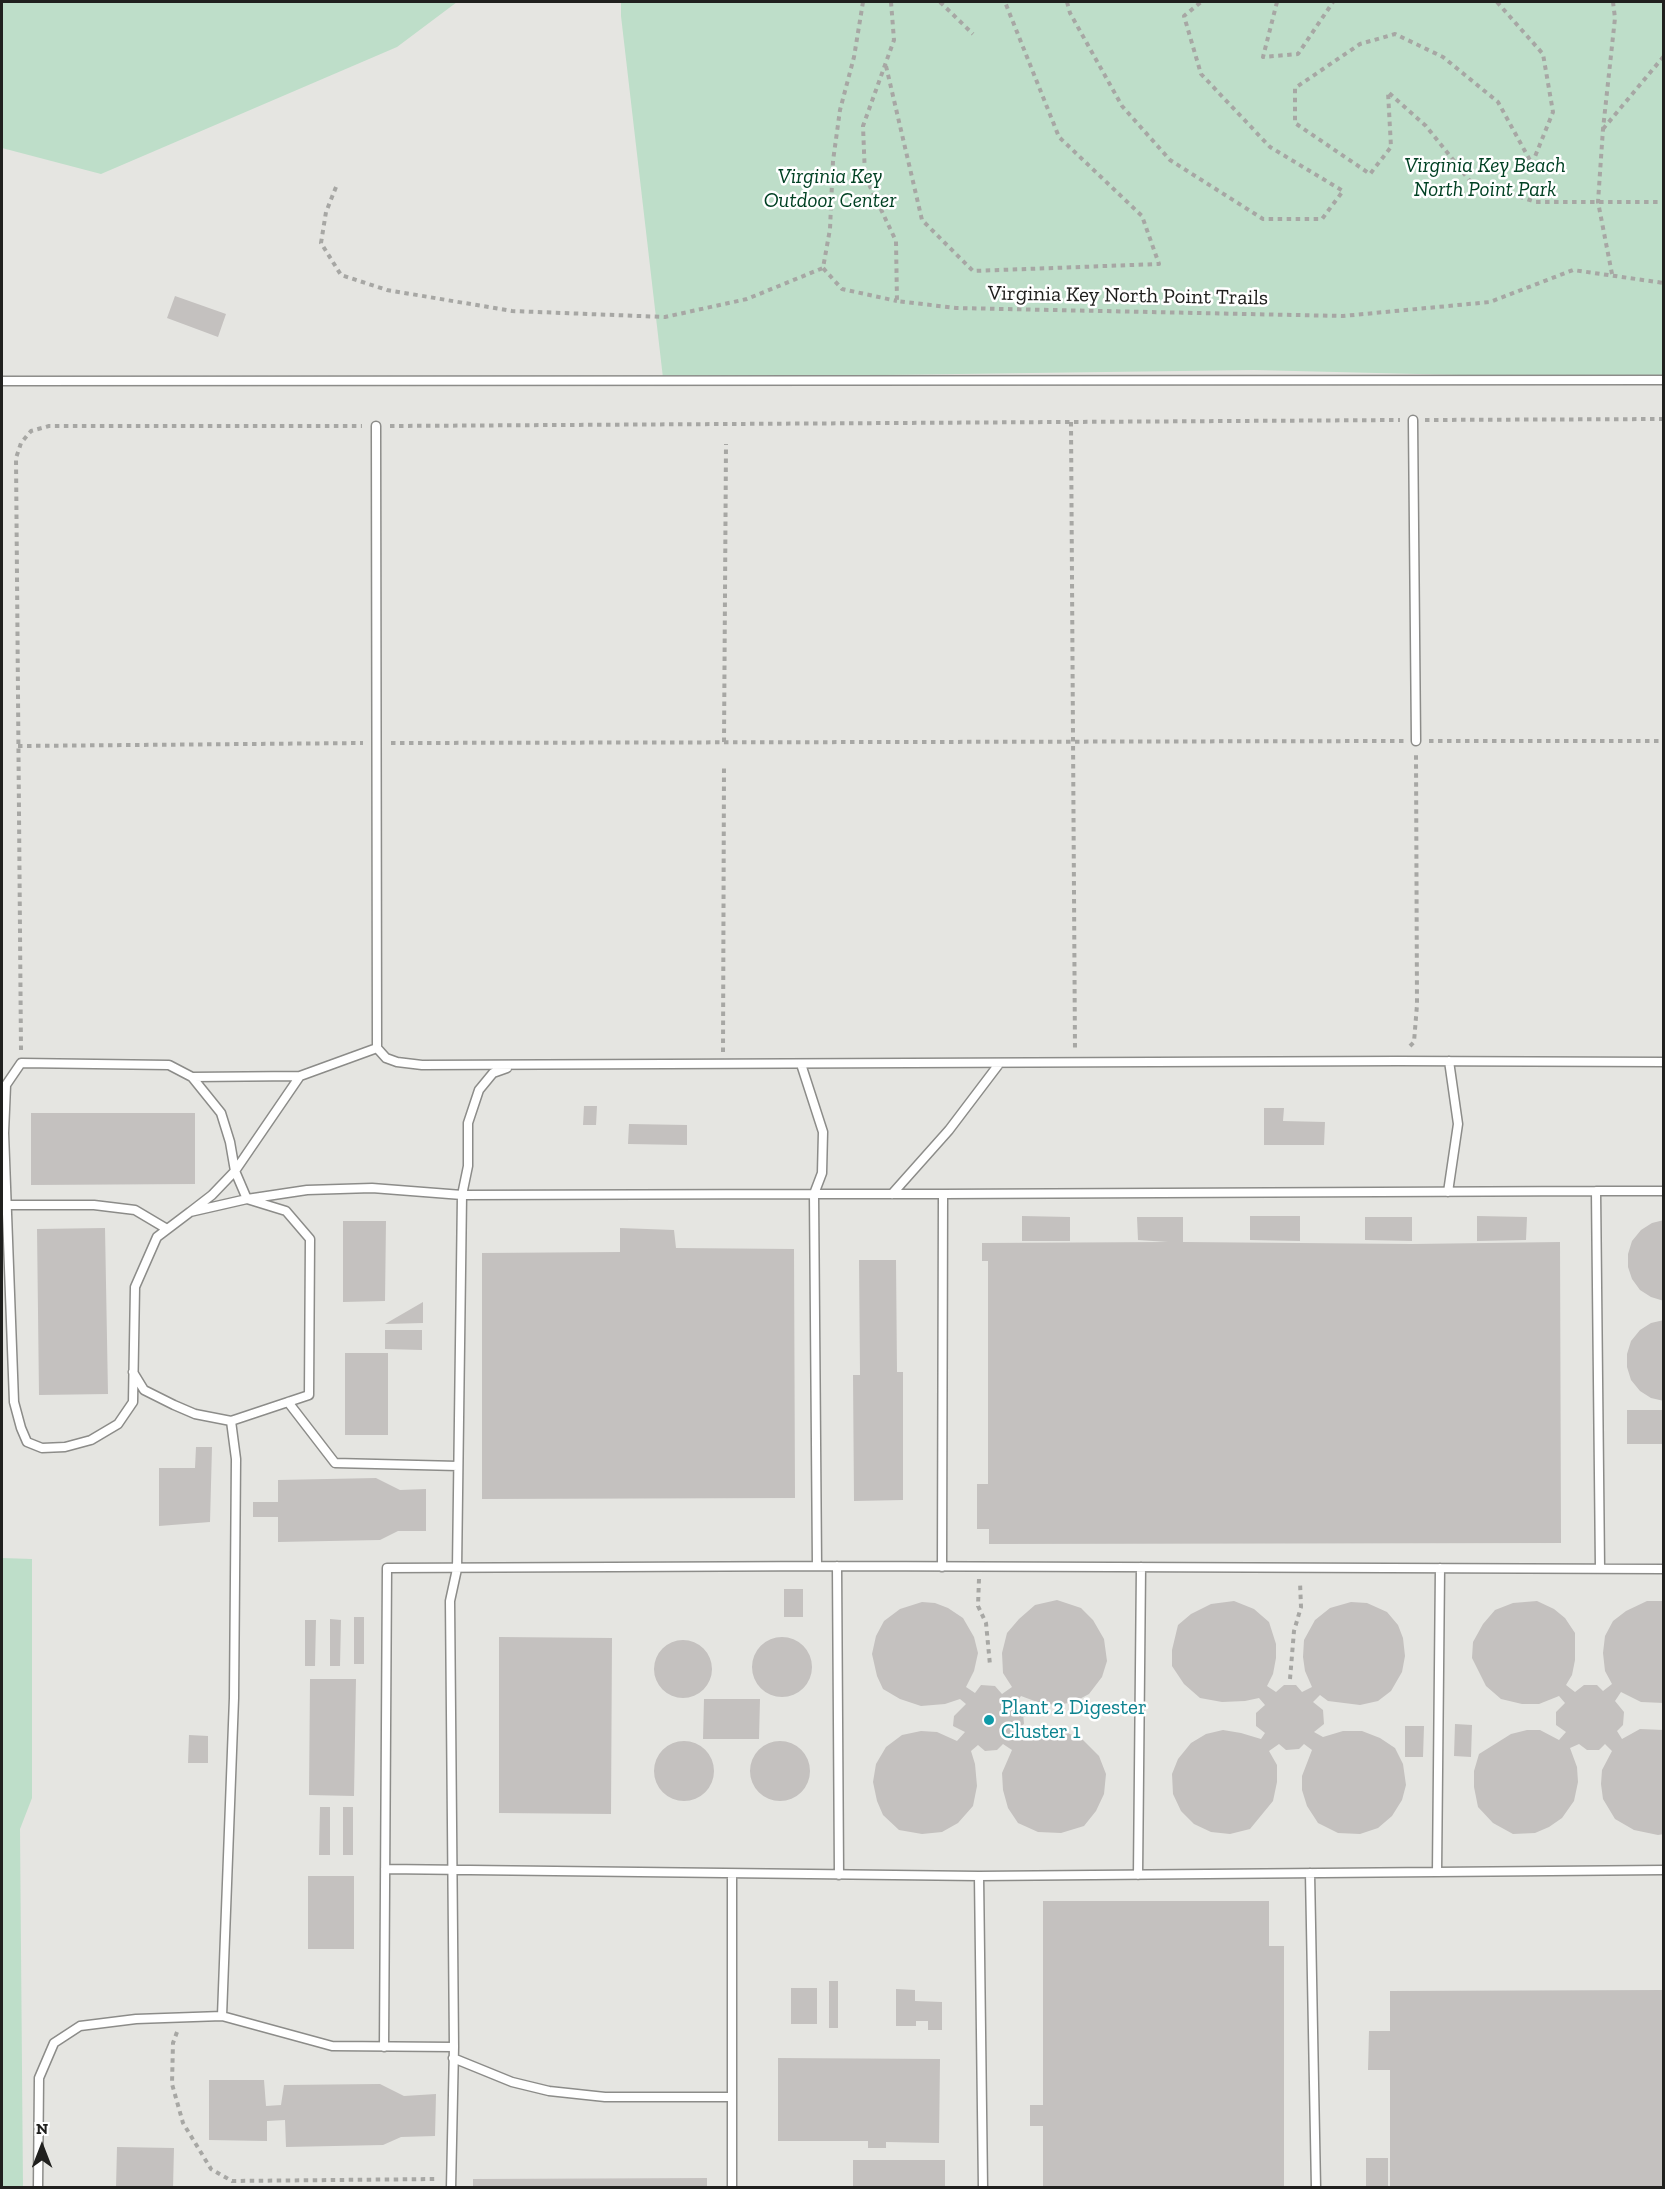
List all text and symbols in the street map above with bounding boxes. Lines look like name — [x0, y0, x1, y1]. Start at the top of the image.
park label: Virginia Key Beach North Point Park — [1404, 153, 1566, 203]
park label: Virginia Key Outdoor Center — [764, 164, 896, 214]
street label: Virginia Key North Point Trails — [988, 281, 1268, 311]
place label: Plant 2 Digester Cluster 1 — [1001, 1695, 1147, 1745]
marker: Plant 2 Digester Cluster 1 — [982, 1713, 996, 1727]
north arrow — [12, 2117, 72, 2177]
text: N — [36, 2119, 48, 2138]

